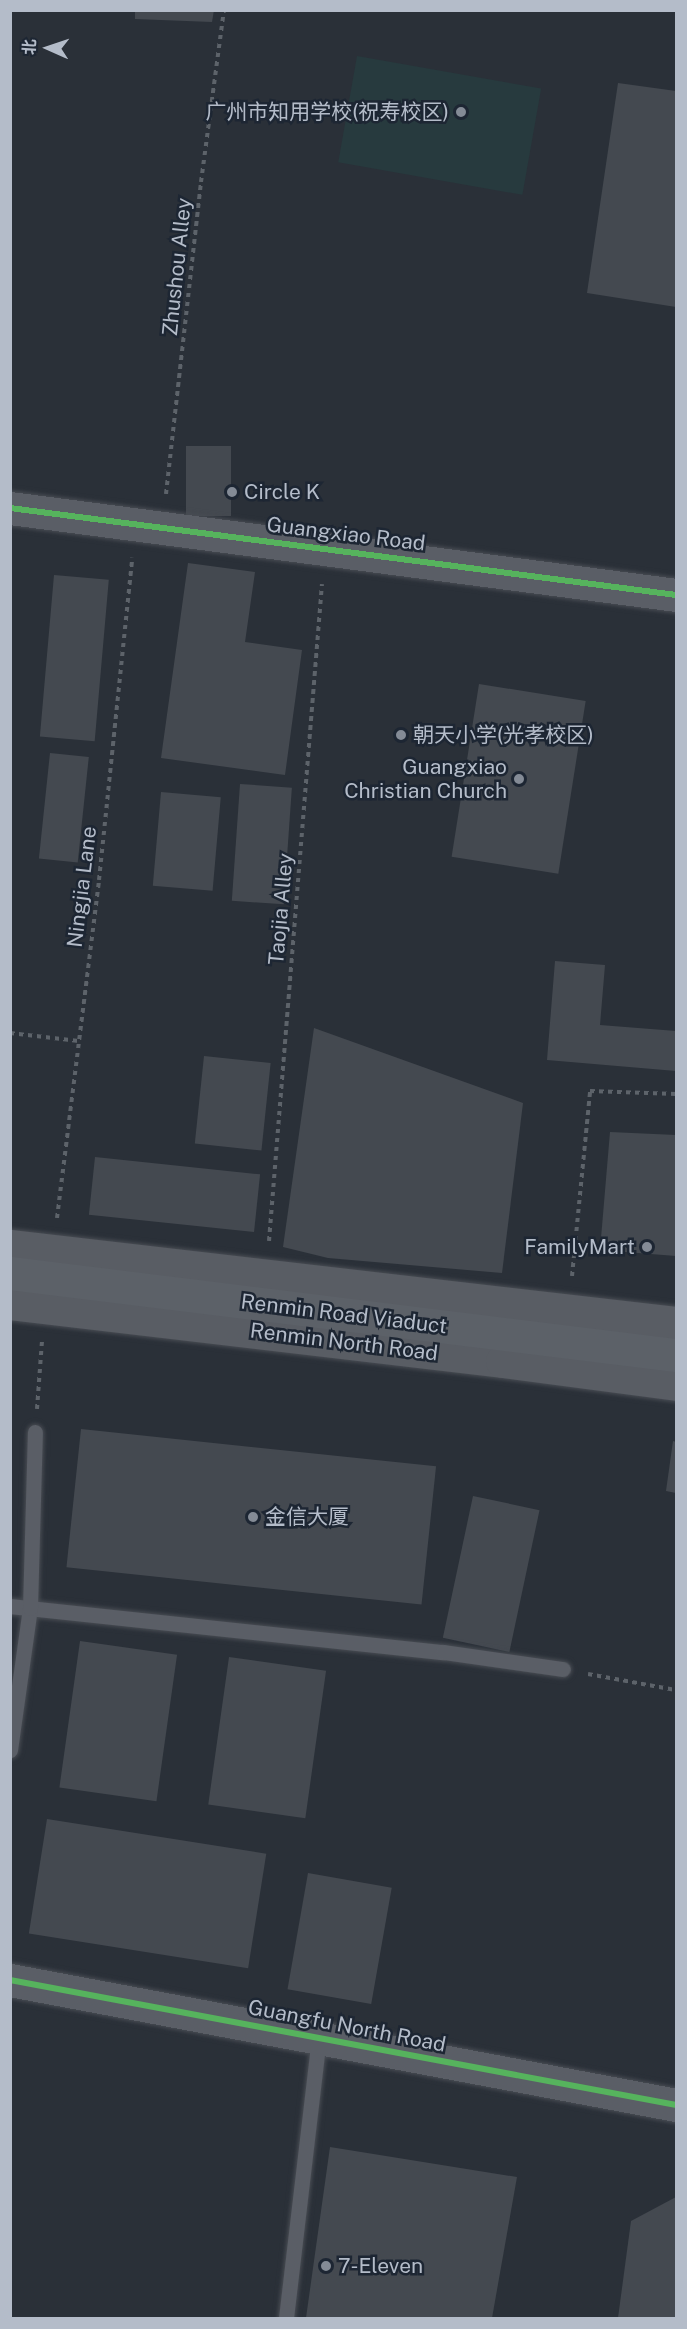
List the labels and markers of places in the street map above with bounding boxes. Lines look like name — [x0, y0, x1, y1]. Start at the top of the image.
place label: 广州市知用学校(祝寿校区) — [205, 99, 449, 125]
marker: 广州市知用学校(祝寿校区) — [454, 105, 468, 119]
place label: Circle K — [244, 479, 320, 505]
marker: Circle K — [225, 485, 239, 499]
place label: 朝天小学(光孝校区) — [413, 722, 594, 748]
marker: 朝天小学(光孝校区) — [394, 728, 408, 742]
place label: Guangxiao Christian Church — [344, 754, 507, 804]
marker: Guangxiao Christian Church — [512, 772, 526, 786]
place label: FamilyMart — [524, 1234, 635, 1260]
marker: FamilyMart — [640, 1240, 654, 1254]
place label: 金信大厦 — [265, 1504, 349, 1530]
marker: 金信大厦 — [246, 1510, 260, 1524]
place label: 7-Eleven — [338, 2253, 423, 2279]
marker: 7-Eleven — [319, 2259, 333, 2273]

